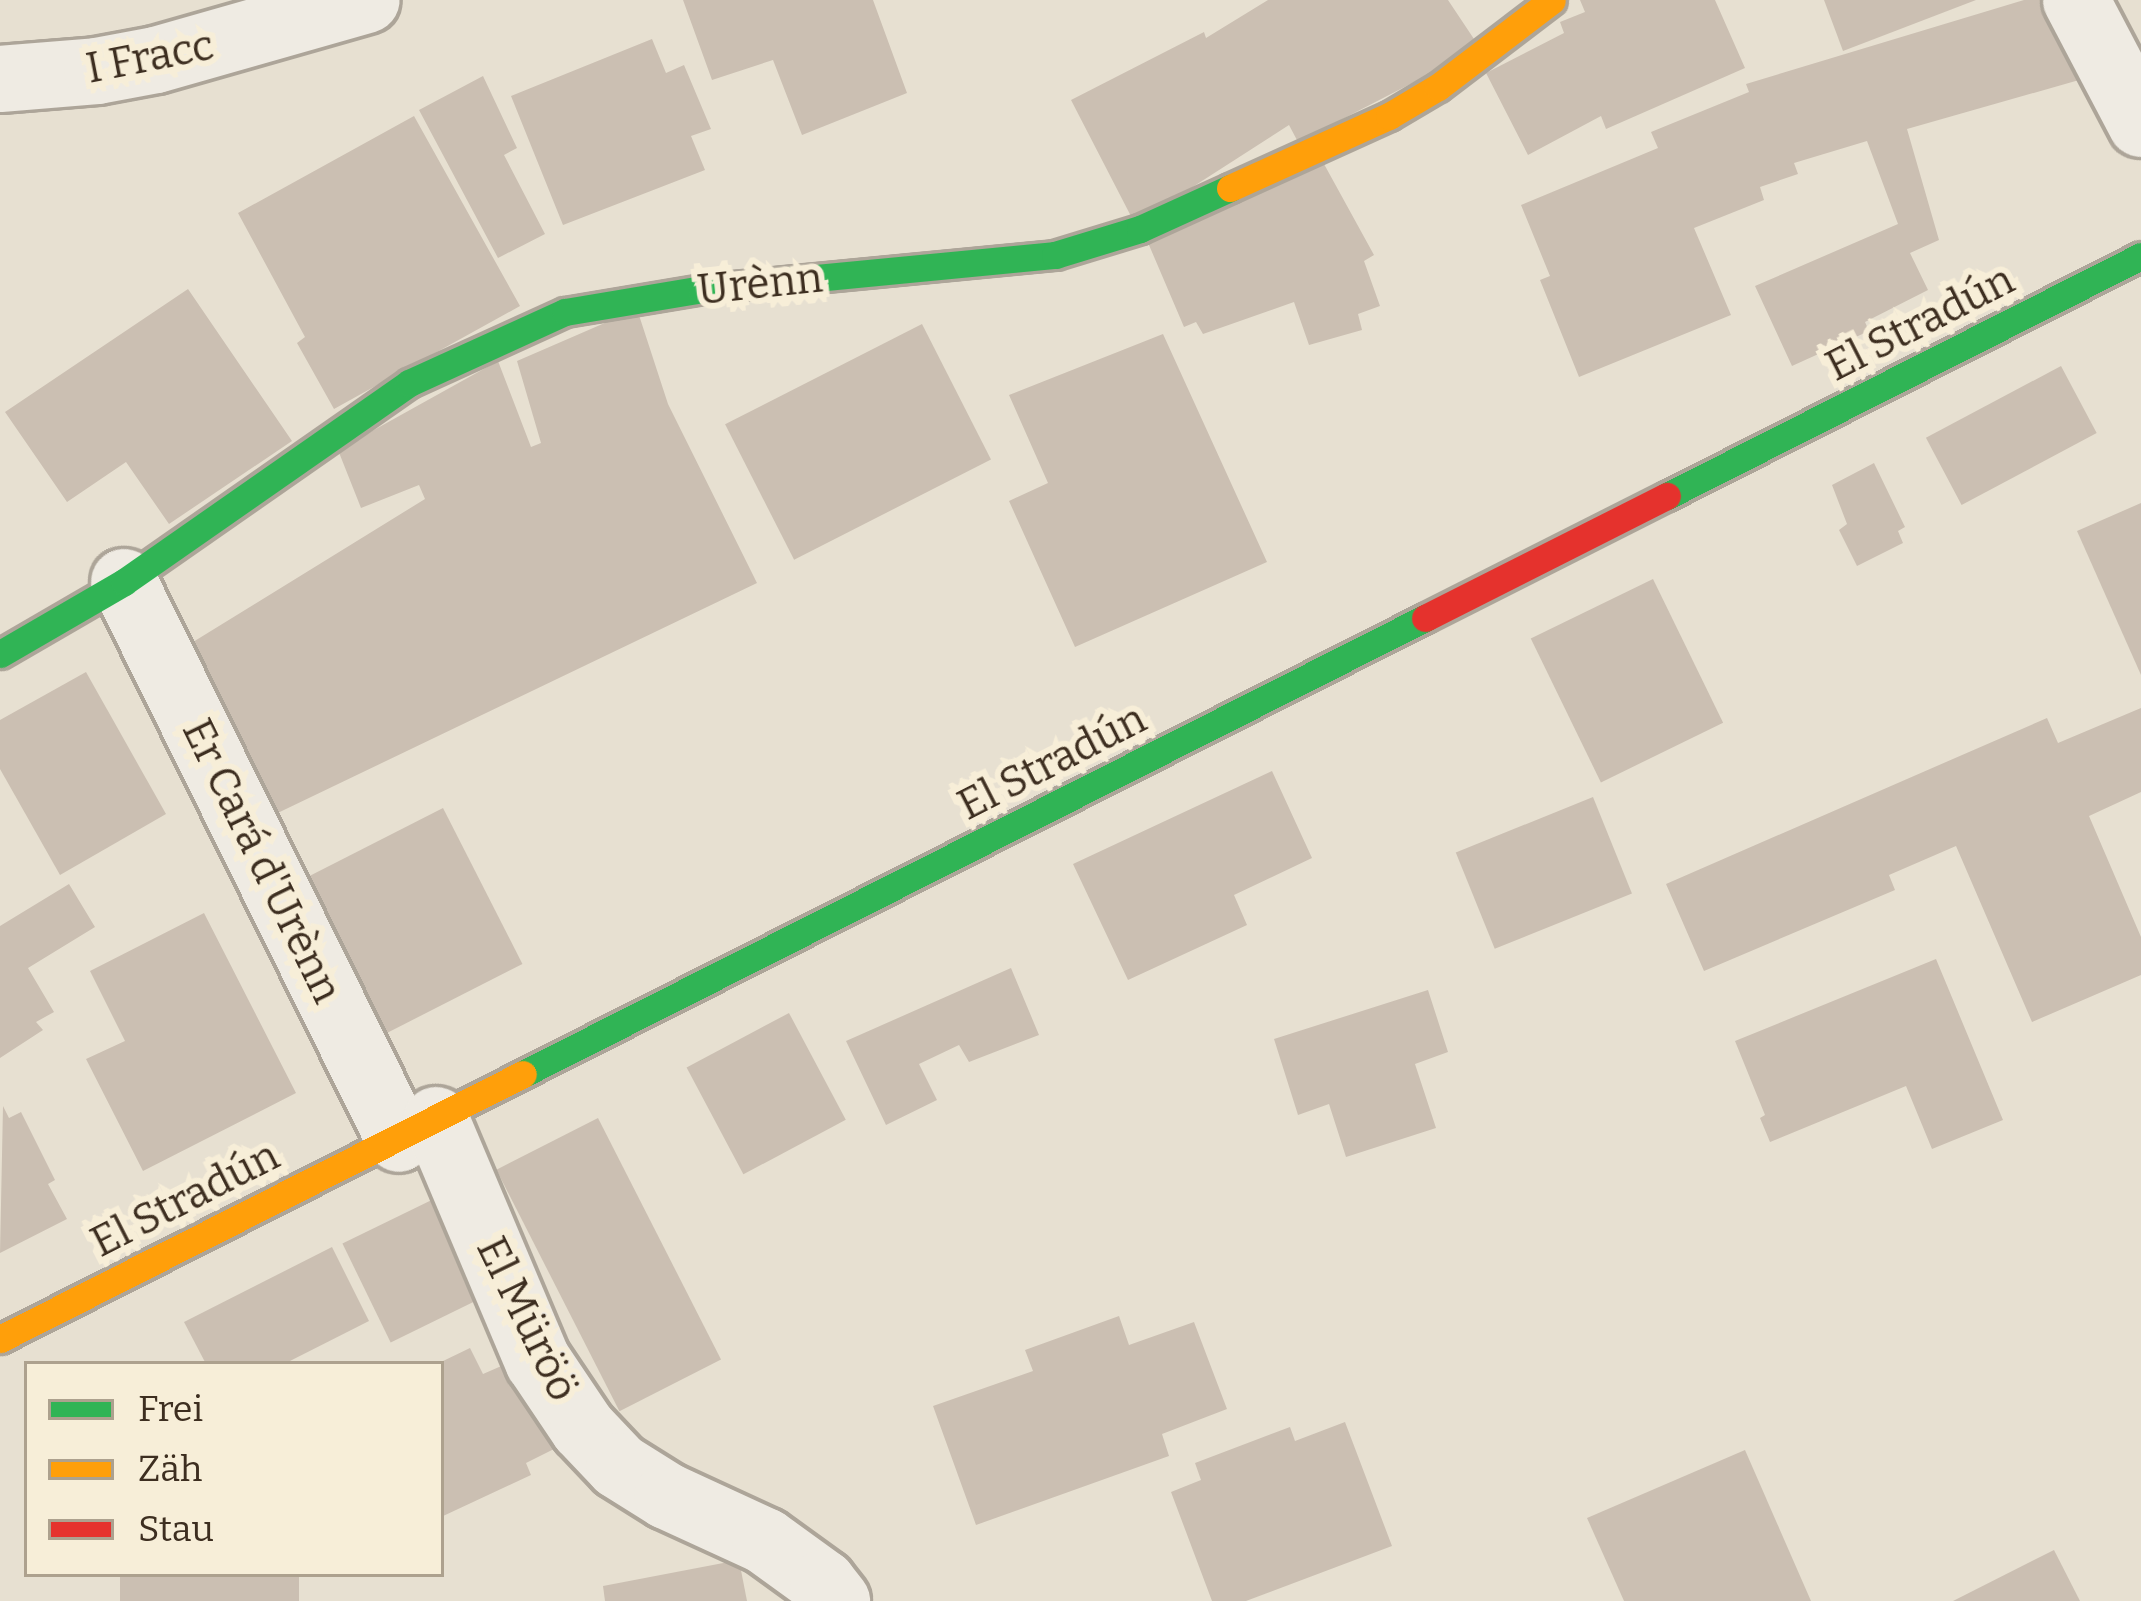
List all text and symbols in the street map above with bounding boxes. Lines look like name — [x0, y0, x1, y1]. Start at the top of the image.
street label: I Fracc — [82, 20, 218, 94]
street label: Urènn — [695, 252, 825, 316]
street label: El Stradún — [1818, 254, 2022, 392]
street label: El Stradún — [950, 693, 1154, 831]
street label: Er Cará d'Urènn — [172, 711, 352, 1011]
street label: El Stradún — [83, 1130, 287, 1268]
street label: El Müröö — [466, 1229, 588, 1409]
legend — [24, 1361, 444, 1577]
text: Frei — [138, 1387, 203, 1431]
text: Zäh — [138, 1447, 202, 1491]
text: Stau — [138, 1507, 214, 1551]

